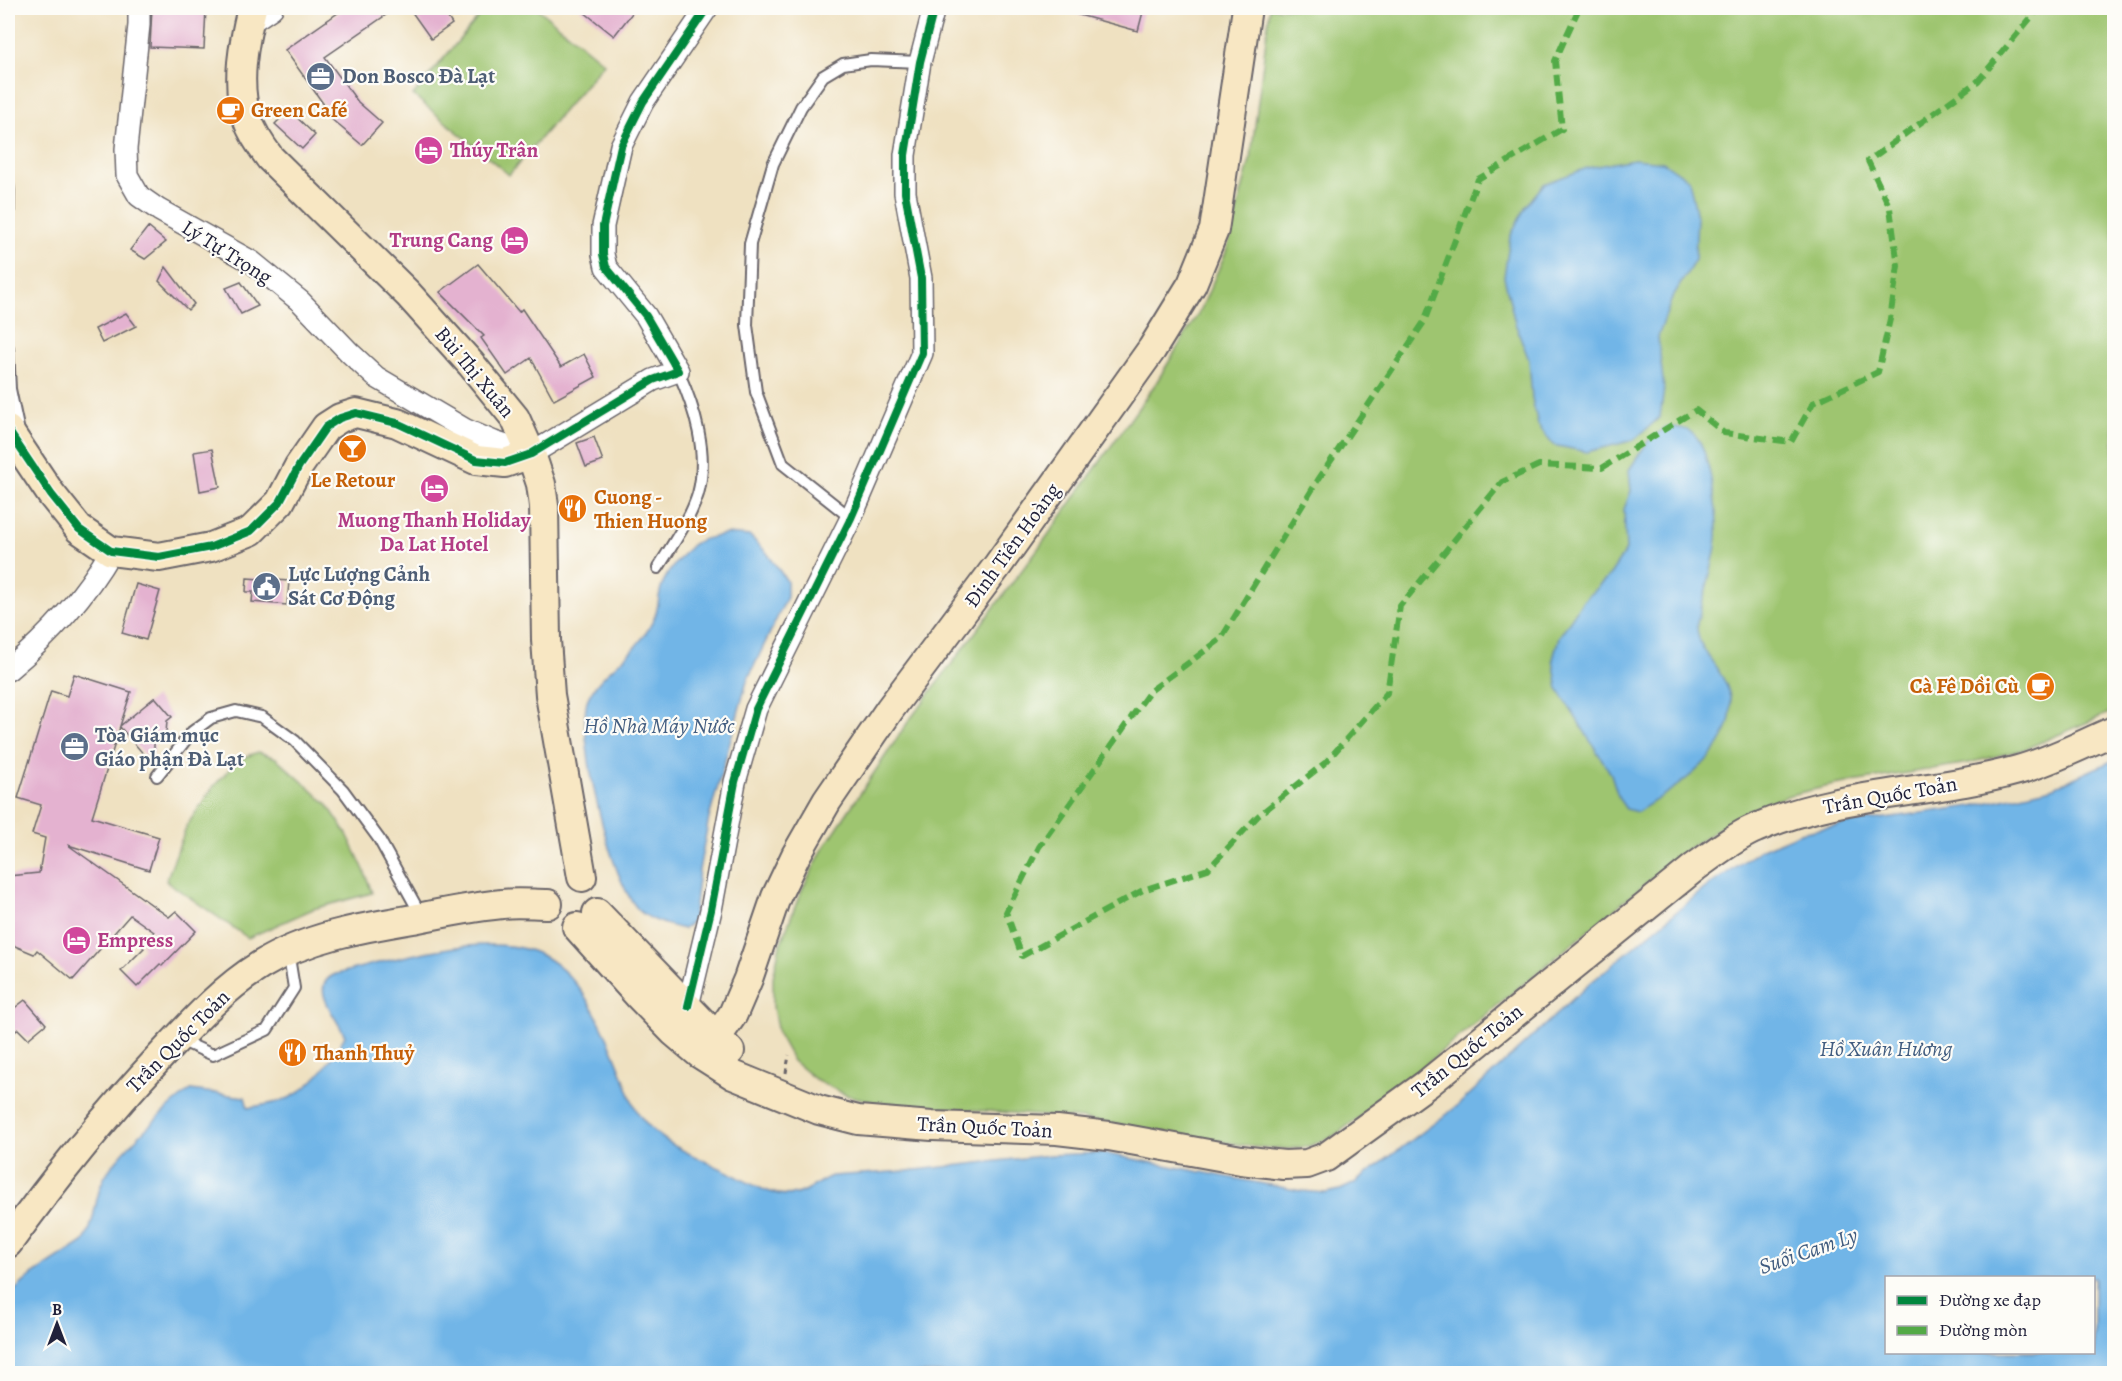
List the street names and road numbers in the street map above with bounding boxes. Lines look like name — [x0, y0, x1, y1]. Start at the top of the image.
street label: Lý Tự Trọng — [176, 213, 278, 291]
street label: Bùi Thị Xuân — [429, 321, 521, 423]
street label: Đinh Tiên Hoàng — [957, 477, 1067, 613]
street label: Trần Quốc Toản — [1821, 769, 1959, 821]
street label: Trần Quốc Toản — [120, 983, 236, 1099]
street label: Trần Quốc Toản — [1405, 997, 1529, 1105]
street label: Trần Quốc Toản — [917, 1109, 1053, 1145]

